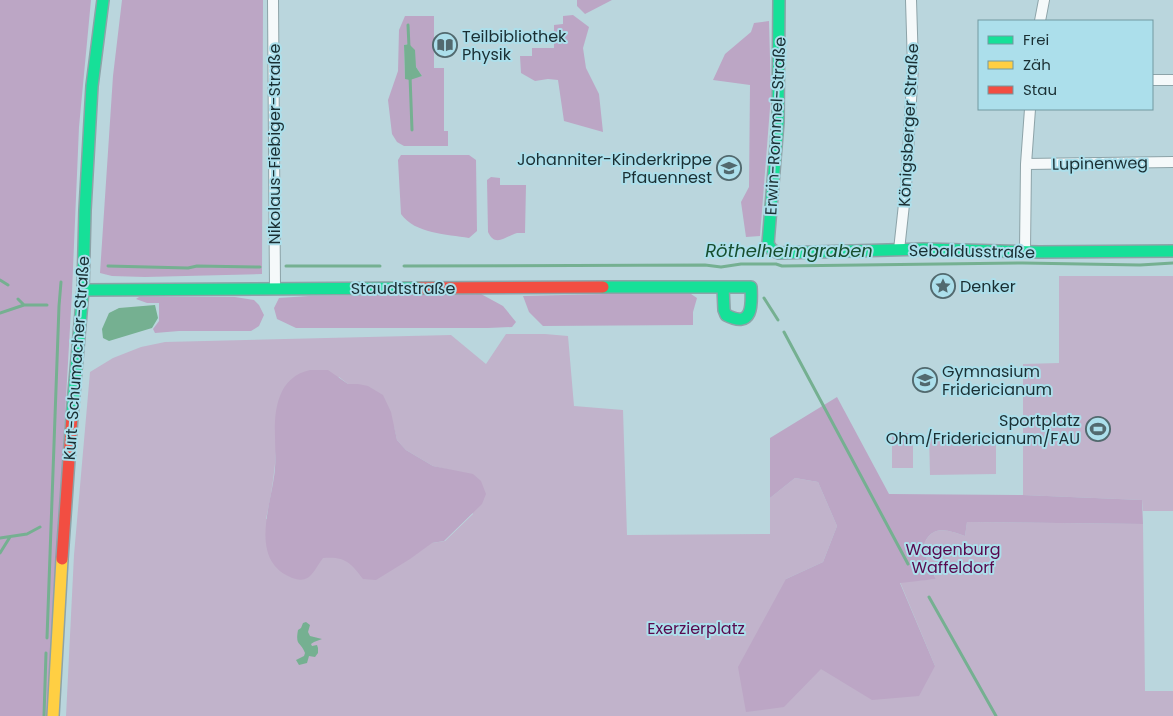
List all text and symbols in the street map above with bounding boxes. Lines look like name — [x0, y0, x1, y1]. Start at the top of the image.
legend — [978, 20, 1153, 110]
place label: Teilbibliothek Physik — [462, 25, 567, 66]
text: Frei — [1023, 29, 1049, 50]
library icon: Teilbibliothek Physik — [432, 32, 458, 58]
street label: Erwin-Rommel-Straße — [759, 36, 792, 216]
street label: Königsberger Straße — [893, 43, 924, 207]
street label: Nikolaus-Fiebiger-Straße — [263, 44, 286, 244]
text: Zäh — [1023, 54, 1051, 75]
text: Stau — [1023, 79, 1057, 100]
place label: Johanniter-Kinderkrippe Pfauennest — [517, 148, 712, 189]
street label: Lupinenweg — [1052, 151, 1148, 176]
school or university icon: Johanniter-Kinderkrippe Pfauennest — [716, 155, 742, 181]
water label: Röthelheimgraben — [705, 238, 873, 263]
street label: Sebaldusstraße — [909, 239, 1035, 264]
street label: Kurt-Schumacher-Straße — [58, 255, 95, 461]
place icon: Denker — [930, 273, 956, 299]
place label: Denker — [960, 275, 1016, 298]
street label: Staudtstraße — [351, 277, 455, 300]
place label: Gymnasium Fridericianum — [942, 360, 1052, 401]
school or university icon: Gymnasium Fridericianum — [912, 367, 938, 393]
place label: Sportplatz Ohm/Fridericianum/FAU — [886, 409, 1080, 450]
sports icon: Sportplatz Ohm/Fridericianum/FAU — [1085, 416, 1111, 442]
park label: Wagenburg Waffeldorf — [905, 538, 1001, 579]
park label: Exerzierplatz — [647, 617, 745, 640]

